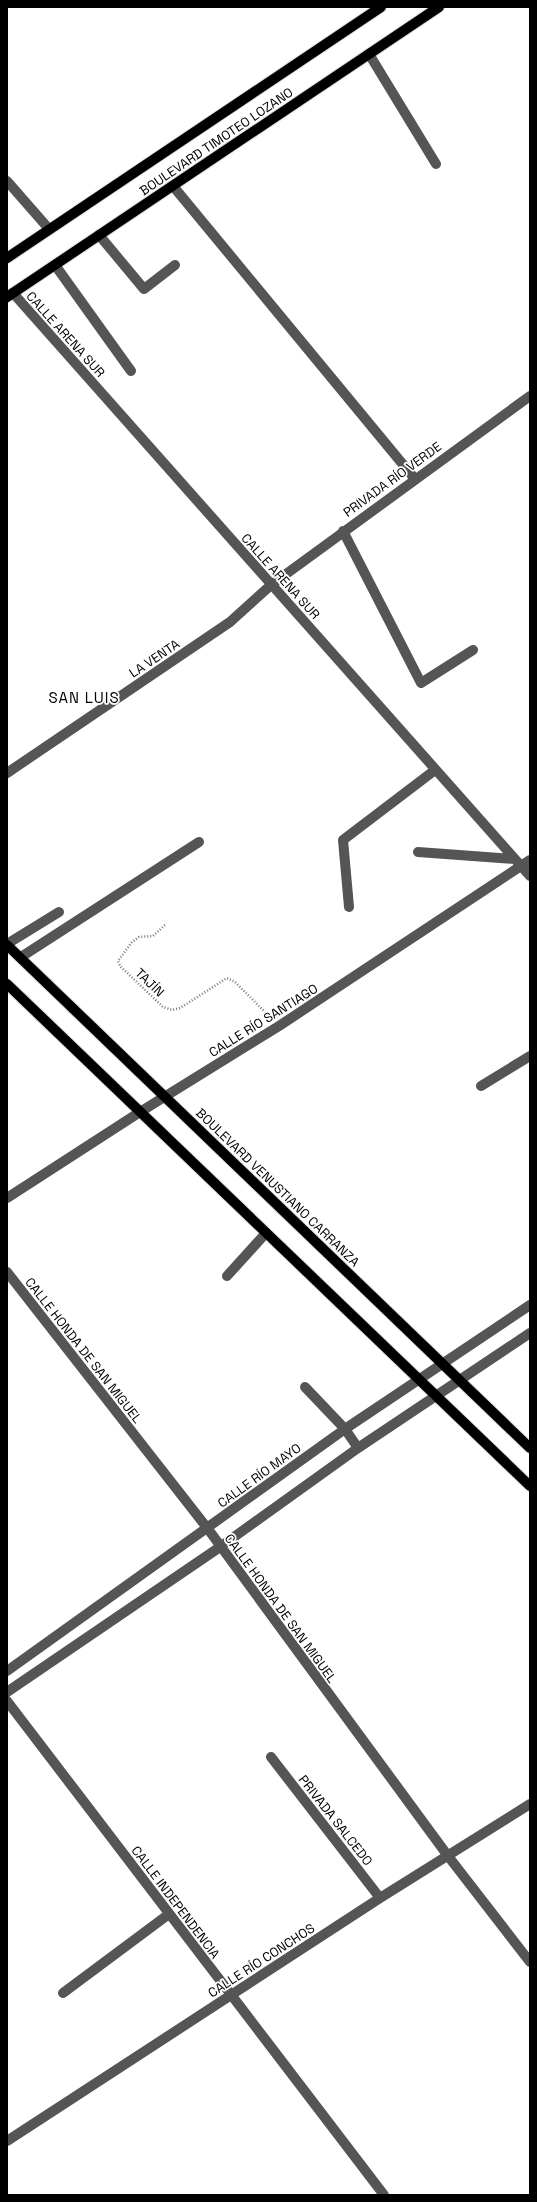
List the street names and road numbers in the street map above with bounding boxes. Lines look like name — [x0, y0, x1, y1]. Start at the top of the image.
street label: BOULEVARD TIMOTEO LOZANO — [136, 84, 296, 199]
street label: CALLE ARENA SUR — [23, 288, 109, 381]
street label: PRIVADA RÍO VERDE — [340, 438, 445, 521]
street label: CALLE ARENA SUR — [238, 530, 324, 623]
street label: LA VENTA — [126, 635, 183, 681]
street label: TAJÍN — [131, 964, 168, 1000]
street label: CALLE RÍO SANTIAGO — [205, 980, 321, 1061]
street label: BOULEVARD VENUSTIANO CARRANZA — [192, 1104, 363, 1270]
street label: CALLE HONDA DE SAN MIGUEL — [21, 1274, 146, 1427]
street label: CALLE RÍO MAYO — [214, 1439, 305, 1512]
street label: CALLE HONDA DE SAN MIGUEL — [221, 1530, 341, 1686]
street label: PRIVADA SALCEDO — [295, 1772, 376, 1869]
street label: CALLE INDEPENDENCIA — [128, 1842, 224, 1962]
street label: CALLE RÍO CONCHOS — [205, 1920, 318, 2001]

